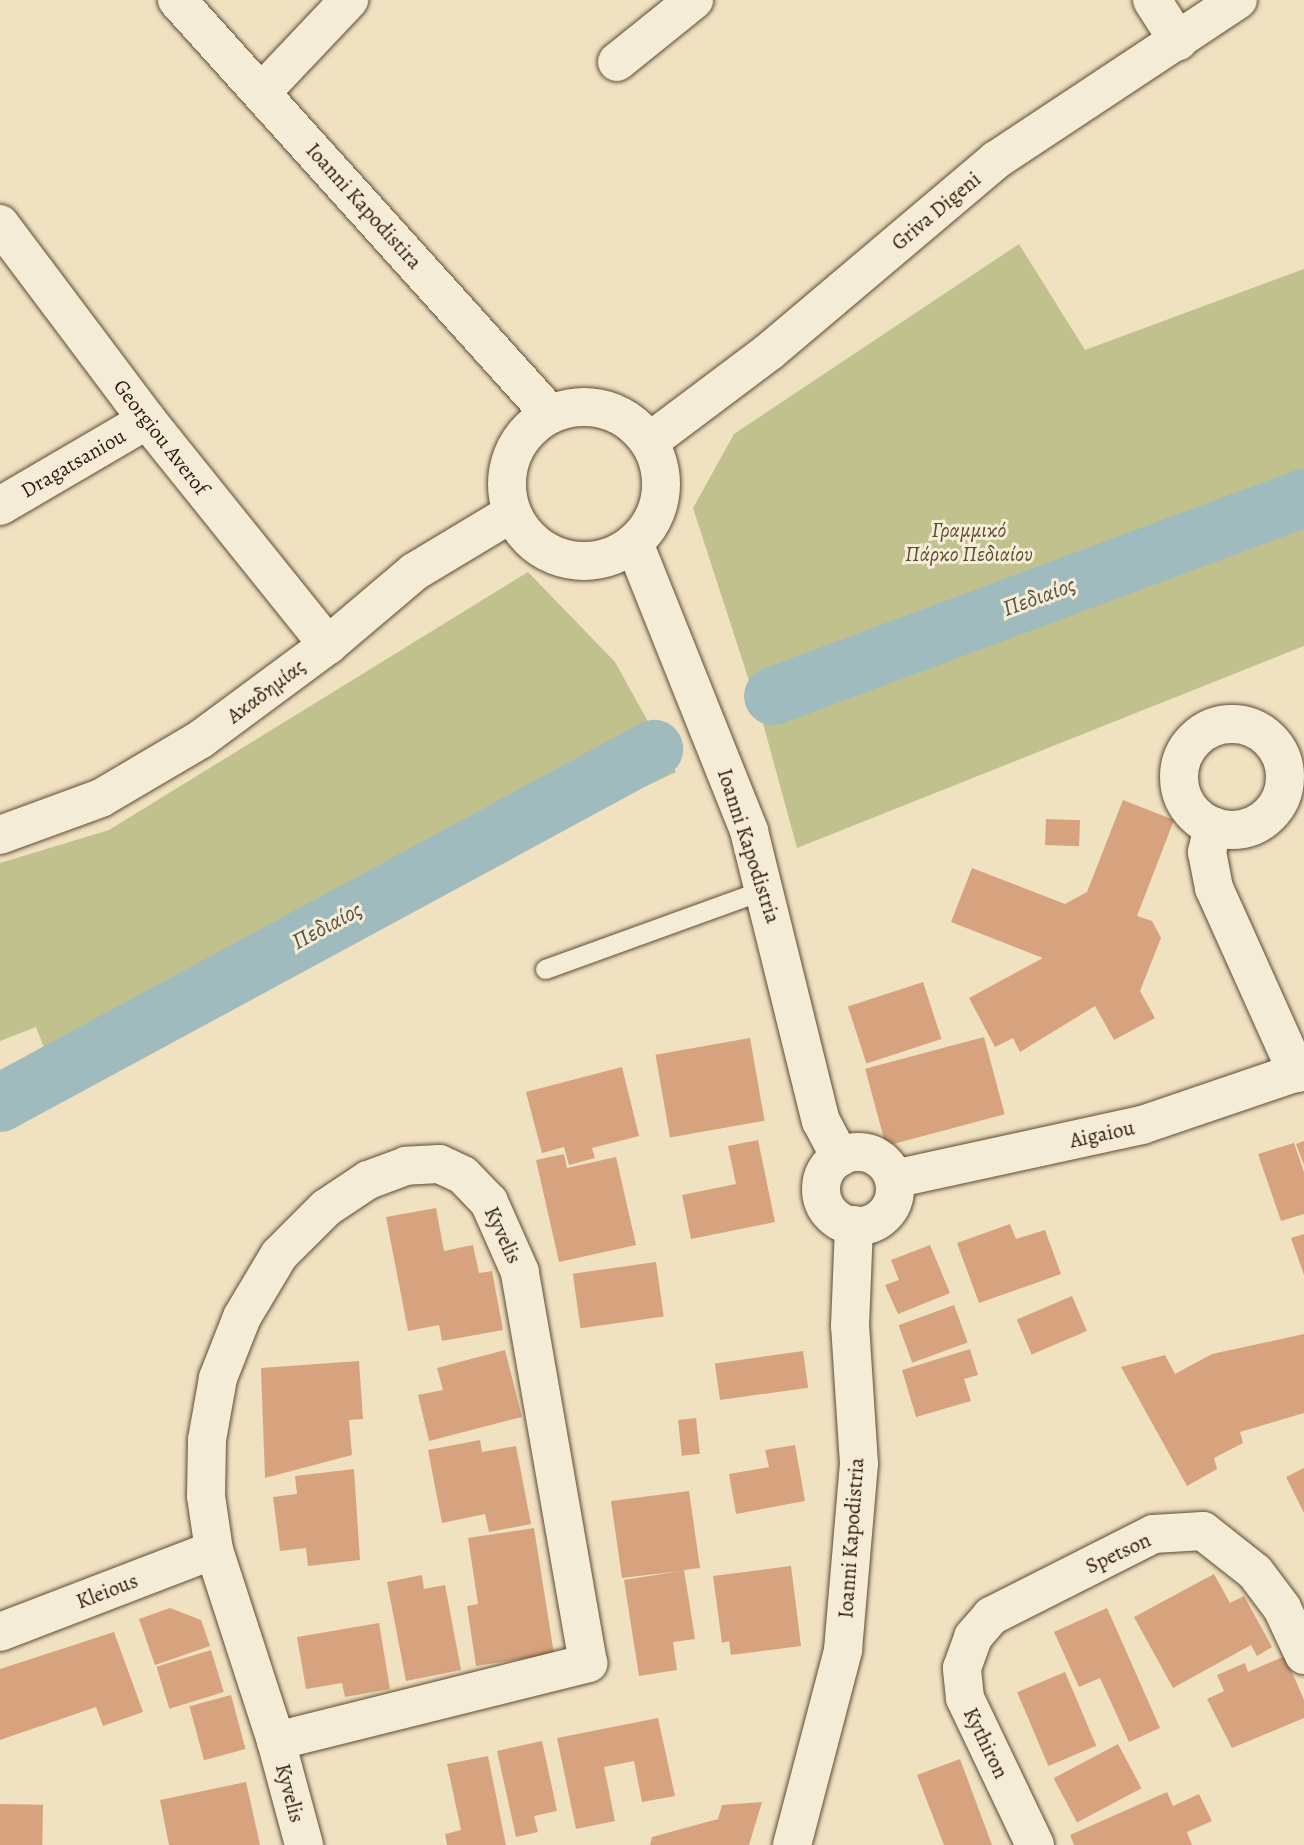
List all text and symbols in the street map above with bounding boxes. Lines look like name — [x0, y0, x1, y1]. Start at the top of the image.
street label: Ioanni Kapodistira — [301, 138, 427, 274]
street label: Griva Digeni — [886, 166, 986, 256]
street label: Georgiou Averof — [108, 374, 214, 500]
street label: Dragatsaniou — [16, 423, 130, 503]
park label: Γραμμικό Πάρκο Πεδιαίου — [905, 517, 1033, 567]
water label: Πεδιαίος — [999, 571, 1079, 623]
street label: Ακαδημίας — [222, 653, 310, 729]
street label: Ioanni Kapodistria — [712, 765, 786, 927]
water label: Πεδιαίος — [287, 896, 367, 956]
street label: Aigaiou — [1067, 1115, 1137, 1153]
street label: Kyvelis — [479, 1203, 527, 1267]
street label: Ioanni Kapodistria — [833, 1457, 869, 1619]
street label: Spetson — [1081, 1527, 1155, 1579]
street label: Kleious — [73, 1568, 141, 1614]
street label: Kythiron — [958, 1703, 1014, 1783]
street label: Kyvelis — [270, 1761, 310, 1825]

